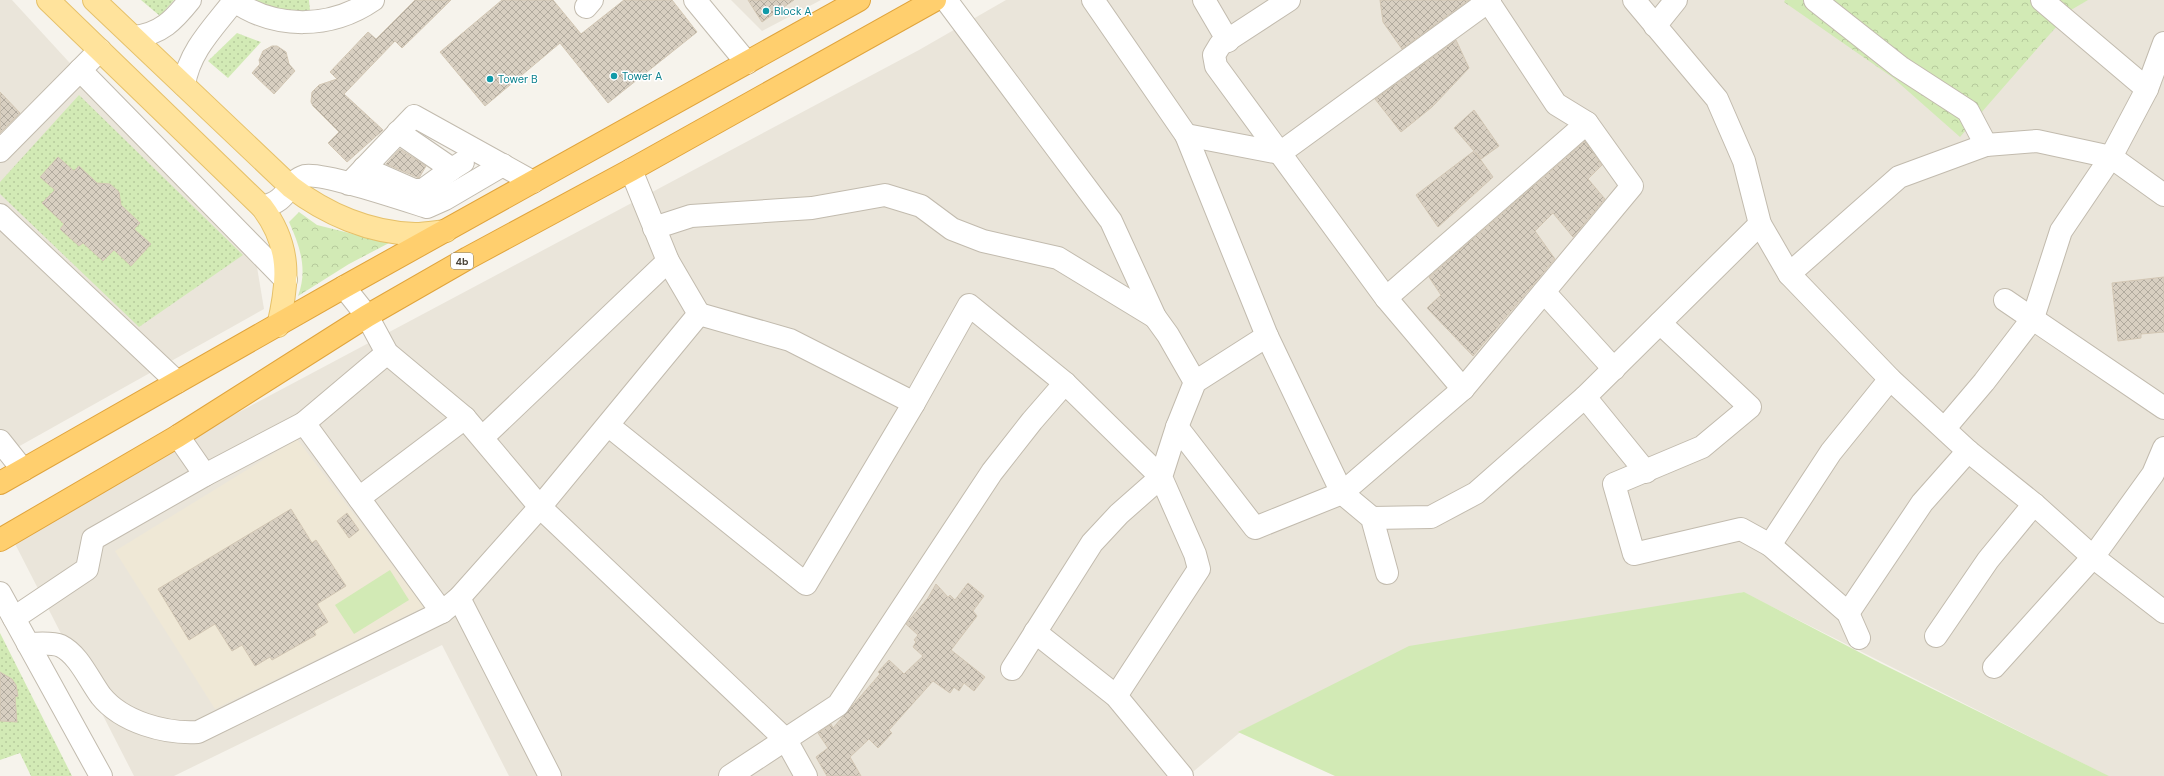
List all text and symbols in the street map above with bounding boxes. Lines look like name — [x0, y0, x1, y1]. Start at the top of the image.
place label: Block A — [774, 4, 812, 18]
marker: Block A — [761, 6, 771, 16]
place label: Tower A — [622, 69, 662, 83]
marker: Tower A — [609, 71, 619, 81]
place label: Tower B — [498, 72, 538, 86]
marker: Tower B — [485, 74, 495, 84]
road number: 4b — [451, 253, 473, 269]

